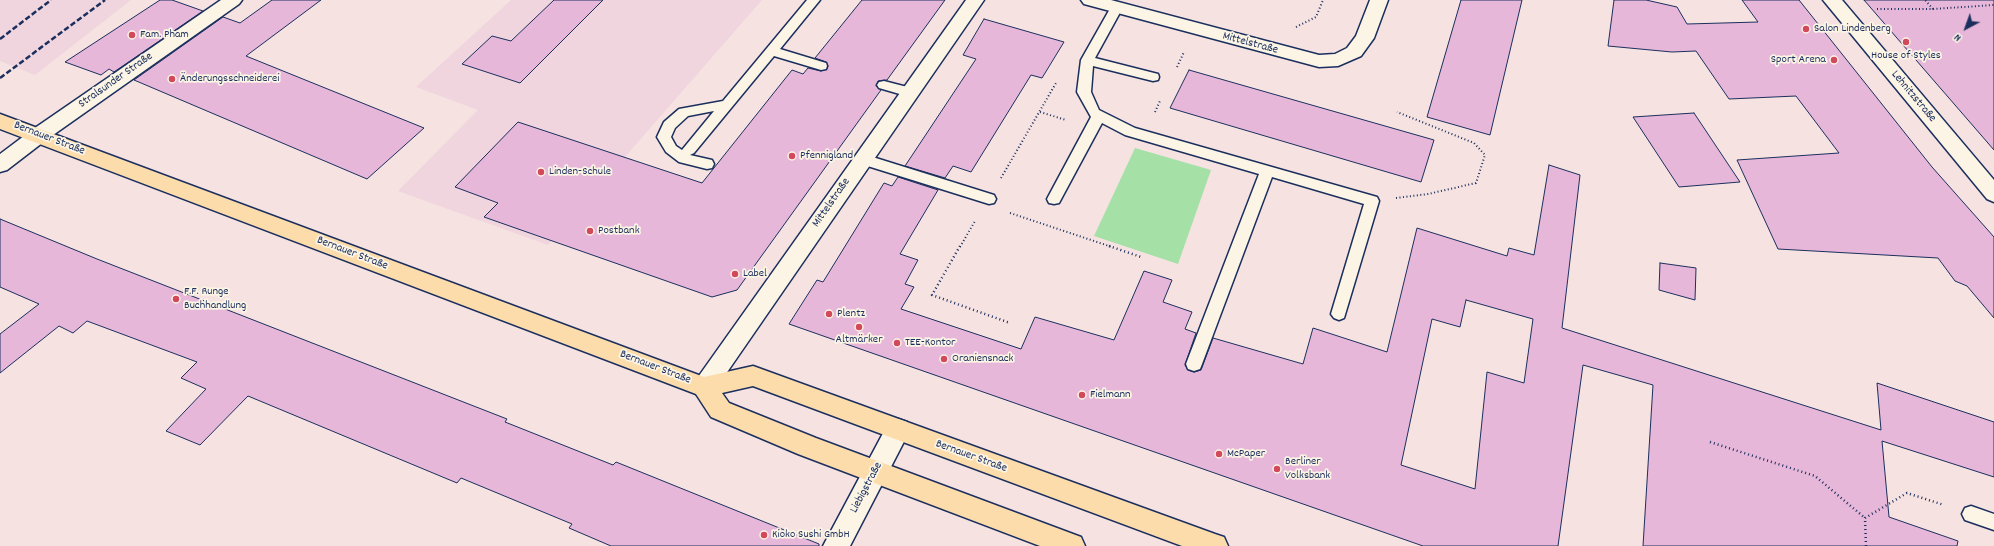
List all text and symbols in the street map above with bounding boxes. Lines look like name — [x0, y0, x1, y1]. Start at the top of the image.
north arrow — [1946, 8, 1986, 48]
place label: Salon Lindenberg — [1814, 22, 1891, 36]
marker: Salon Lindenberg — [1801, 24, 1811, 34]
place label: Fam. Pham — [140, 28, 189, 42]
text: N — [1951, 29, 1965, 45]
marker: Fam. Pham — [127, 30, 137, 40]
street label: Mittelstraße — [1221, 30, 1279, 58]
marker: House of Styles — [1901, 37, 1911, 47]
place label: House of Styles — [1871, 49, 1941, 63]
street label: Stralsunder Straße — [76, 50, 156, 112]
place label: Sport Arena — [1771, 53, 1826, 67]
marker: Sport Arena — [1829, 55, 1839, 65]
street label: Lehnitzstraße — [1887, 68, 1939, 126]
place label: Änderungsschneiderei — [180, 72, 279, 86]
marker: Änderungsschneiderei — [167, 74, 177, 84]
street label: Bernauer Straße — [11, 119, 87, 159]
place label: Pfennigland — [800, 149, 853, 163]
marker: Pfennigland — [787, 151, 797, 161]
place label: Linden-Schule — [549, 165, 611, 179]
marker: Linden-Schule — [536, 167, 546, 177]
street label: Mittelstraße — [810, 176, 854, 230]
place label: Postbank — [598, 224, 640, 238]
marker: Postbank — [585, 226, 595, 236]
street label: Bernauer Straße — [314, 234, 390, 274]
place label: Label — [743, 267, 767, 281]
marker: Label — [730, 269, 740, 279]
place label: F.F. Runge Buchhandlung — [184, 285, 246, 313]
marker: F.F. Runge Buchhandlung — [171, 294, 181, 304]
place label: Plentz — [837, 307, 865, 321]
marker: Plentz — [824, 309, 834, 319]
marker: Altmärker — [854, 322, 864, 332]
place label: Altmärker — [835, 333, 883, 347]
place label: TEE-Kontor — [905, 336, 955, 350]
marker: TEE-Kontor — [892, 338, 902, 348]
street label: Bernauer Straße — [617, 348, 693, 388]
place label: Oraniensnack — [952, 352, 1013, 366]
marker: Oraniensnack — [939, 354, 949, 364]
place label: Fielmann — [1090, 388, 1131, 402]
marker: Fielmann — [1077, 390, 1087, 400]
street label: Bernauer Straße — [933, 437, 1009, 477]
place label: McPaper — [1227, 447, 1265, 461]
marker: McPaper — [1214, 449, 1224, 459]
place label: Berliner Volksbank — [1285, 455, 1330, 483]
street label: Liebigstraße — [848, 460, 886, 516]
marker: Berliner Volksbank — [1272, 464, 1282, 474]
place label: Kioko Sushi GmbH — [772, 528, 850, 542]
marker: Kioko Sushi GmbH — [759, 530, 769, 540]

